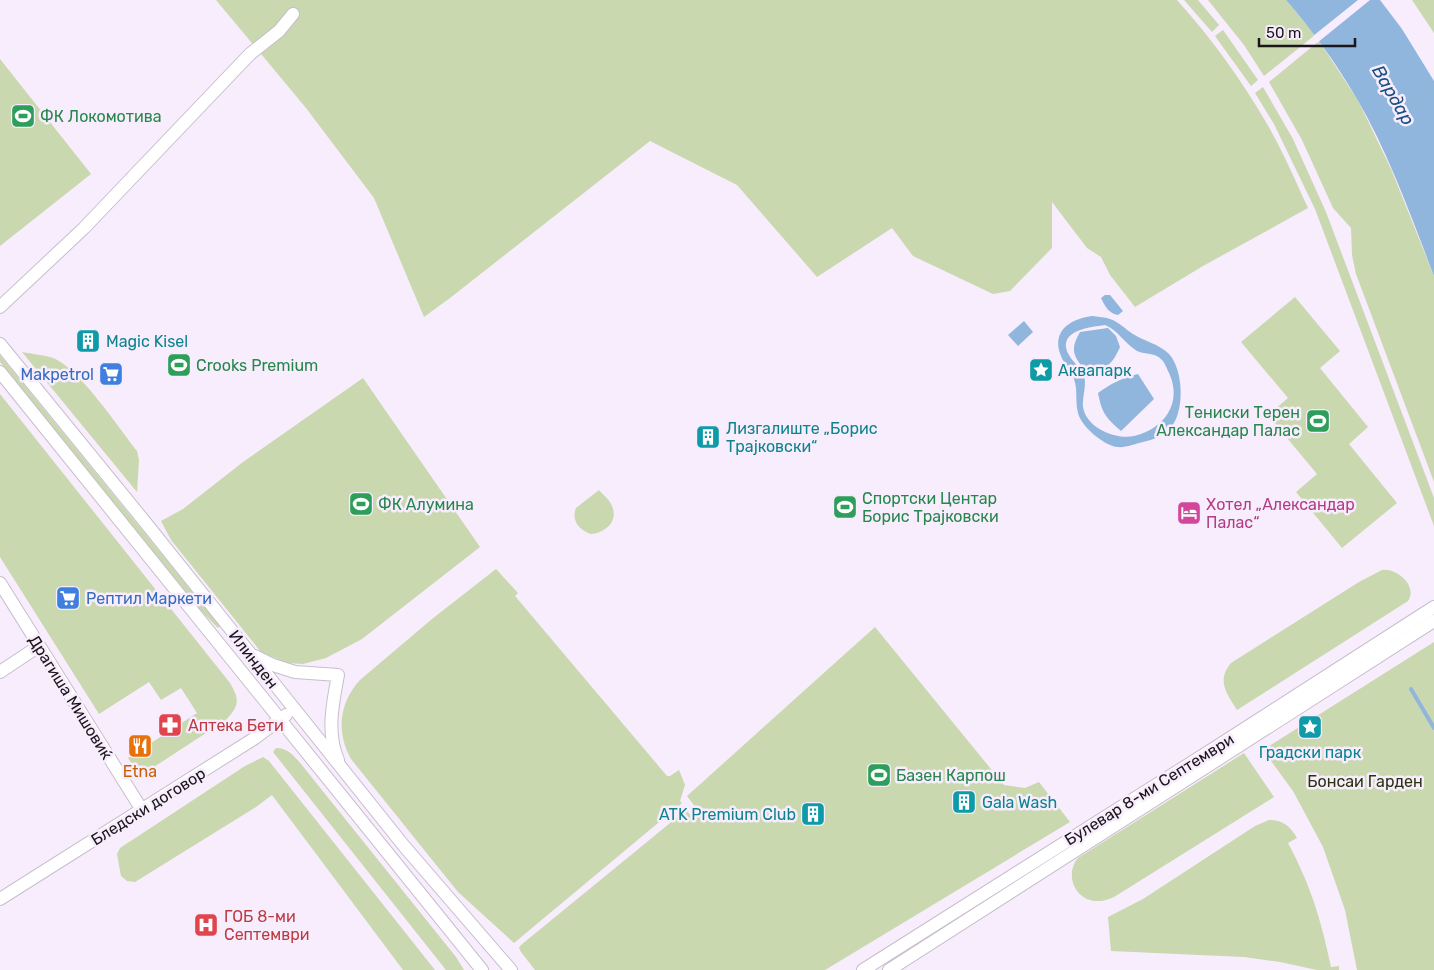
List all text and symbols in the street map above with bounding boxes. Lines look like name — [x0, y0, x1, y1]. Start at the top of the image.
scale bar — [1259, 15, 1355, 47]
text: 50 m — [1266, 24, 1301, 42]
water label: Вардар — [1367, 61, 1419, 129]
sports icon: ФК Локомотива — [10, 103, 36, 129]
place label: ФК Локомотива — [40, 107, 162, 126]
building icon: Magic Kisel — [75, 328, 101, 354]
place label: Magic Kisel — [106, 332, 188, 351]
sports icon: Crooks Premium — [166, 352, 192, 378]
place label: Crooks Premium — [196, 356, 318, 375]
place icon: Аквапарк — [1028, 357, 1054, 383]
supermarket icon: Makpetrol — [98, 361, 124, 387]
place label: Аквапарк — [1058, 361, 1132, 380]
place label: Makpetrol — [21, 365, 94, 384]
place label: Тениски Терен Александар Палас — [1156, 403, 1300, 440]
sports icon: Тениски Терен Александар Палас — [1305, 408, 1331, 434]
place label: Лизгалиште „Борис Трајковски“ — [726, 419, 878, 456]
building icon: Лизгалиште „Борис Трајковски“ — [695, 424, 721, 450]
place label: Спортски Центар Борис Трајковски — [862, 489, 999, 526]
sports icon: ФК Алумина — [348, 491, 374, 517]
sports icon: Спортски Центар Борис Трајковски — [832, 494, 858, 520]
place label: ФК Алумина — [378, 495, 474, 514]
place label: Хотел „Александар Палас“ — [1206, 495, 1355, 532]
hotel icon: Хотел „Александар Палас“ — [1176, 500, 1202, 526]
supermarket icon: Рептил Маркети — [55, 585, 81, 611]
place label: Рептил Маркети — [86, 589, 212, 608]
street label: Илинден — [225, 626, 282, 692]
street label: Драгиша Мишовиќ — [25, 632, 117, 763]
pharmacy icon: Аптека Бети — [157, 712, 183, 738]
place icon: Градски парк — [1297, 714, 1323, 740]
place label: Аптека Бети — [188, 716, 284, 735]
street label: Булевар 8-ми Септември — [1061, 729, 1237, 849]
restaurant icon: Etna — [127, 733, 153, 759]
place label: Градски парк — [1259, 743, 1362, 762]
place label: Etna — [123, 762, 157, 781]
sports icon: Базен Карпош — [866, 762, 892, 788]
street label: Бледски договор — [87, 764, 209, 849]
place label: Базен Карпош — [896, 766, 1006, 785]
park label: Бонсаи Гарден — [1307, 772, 1423, 791]
building icon: Gala Wash — [951, 789, 977, 815]
place label: Gala Wash — [982, 793, 1057, 812]
building icon: ATK Premium Club — [800, 801, 826, 827]
place label: ATK Premium Club — [659, 805, 796, 824]
place label: ГОБ 8-ми Септември — [224, 907, 309, 944]
hospital icon: ГОБ 8-ми Септември — [193, 912, 219, 938]

